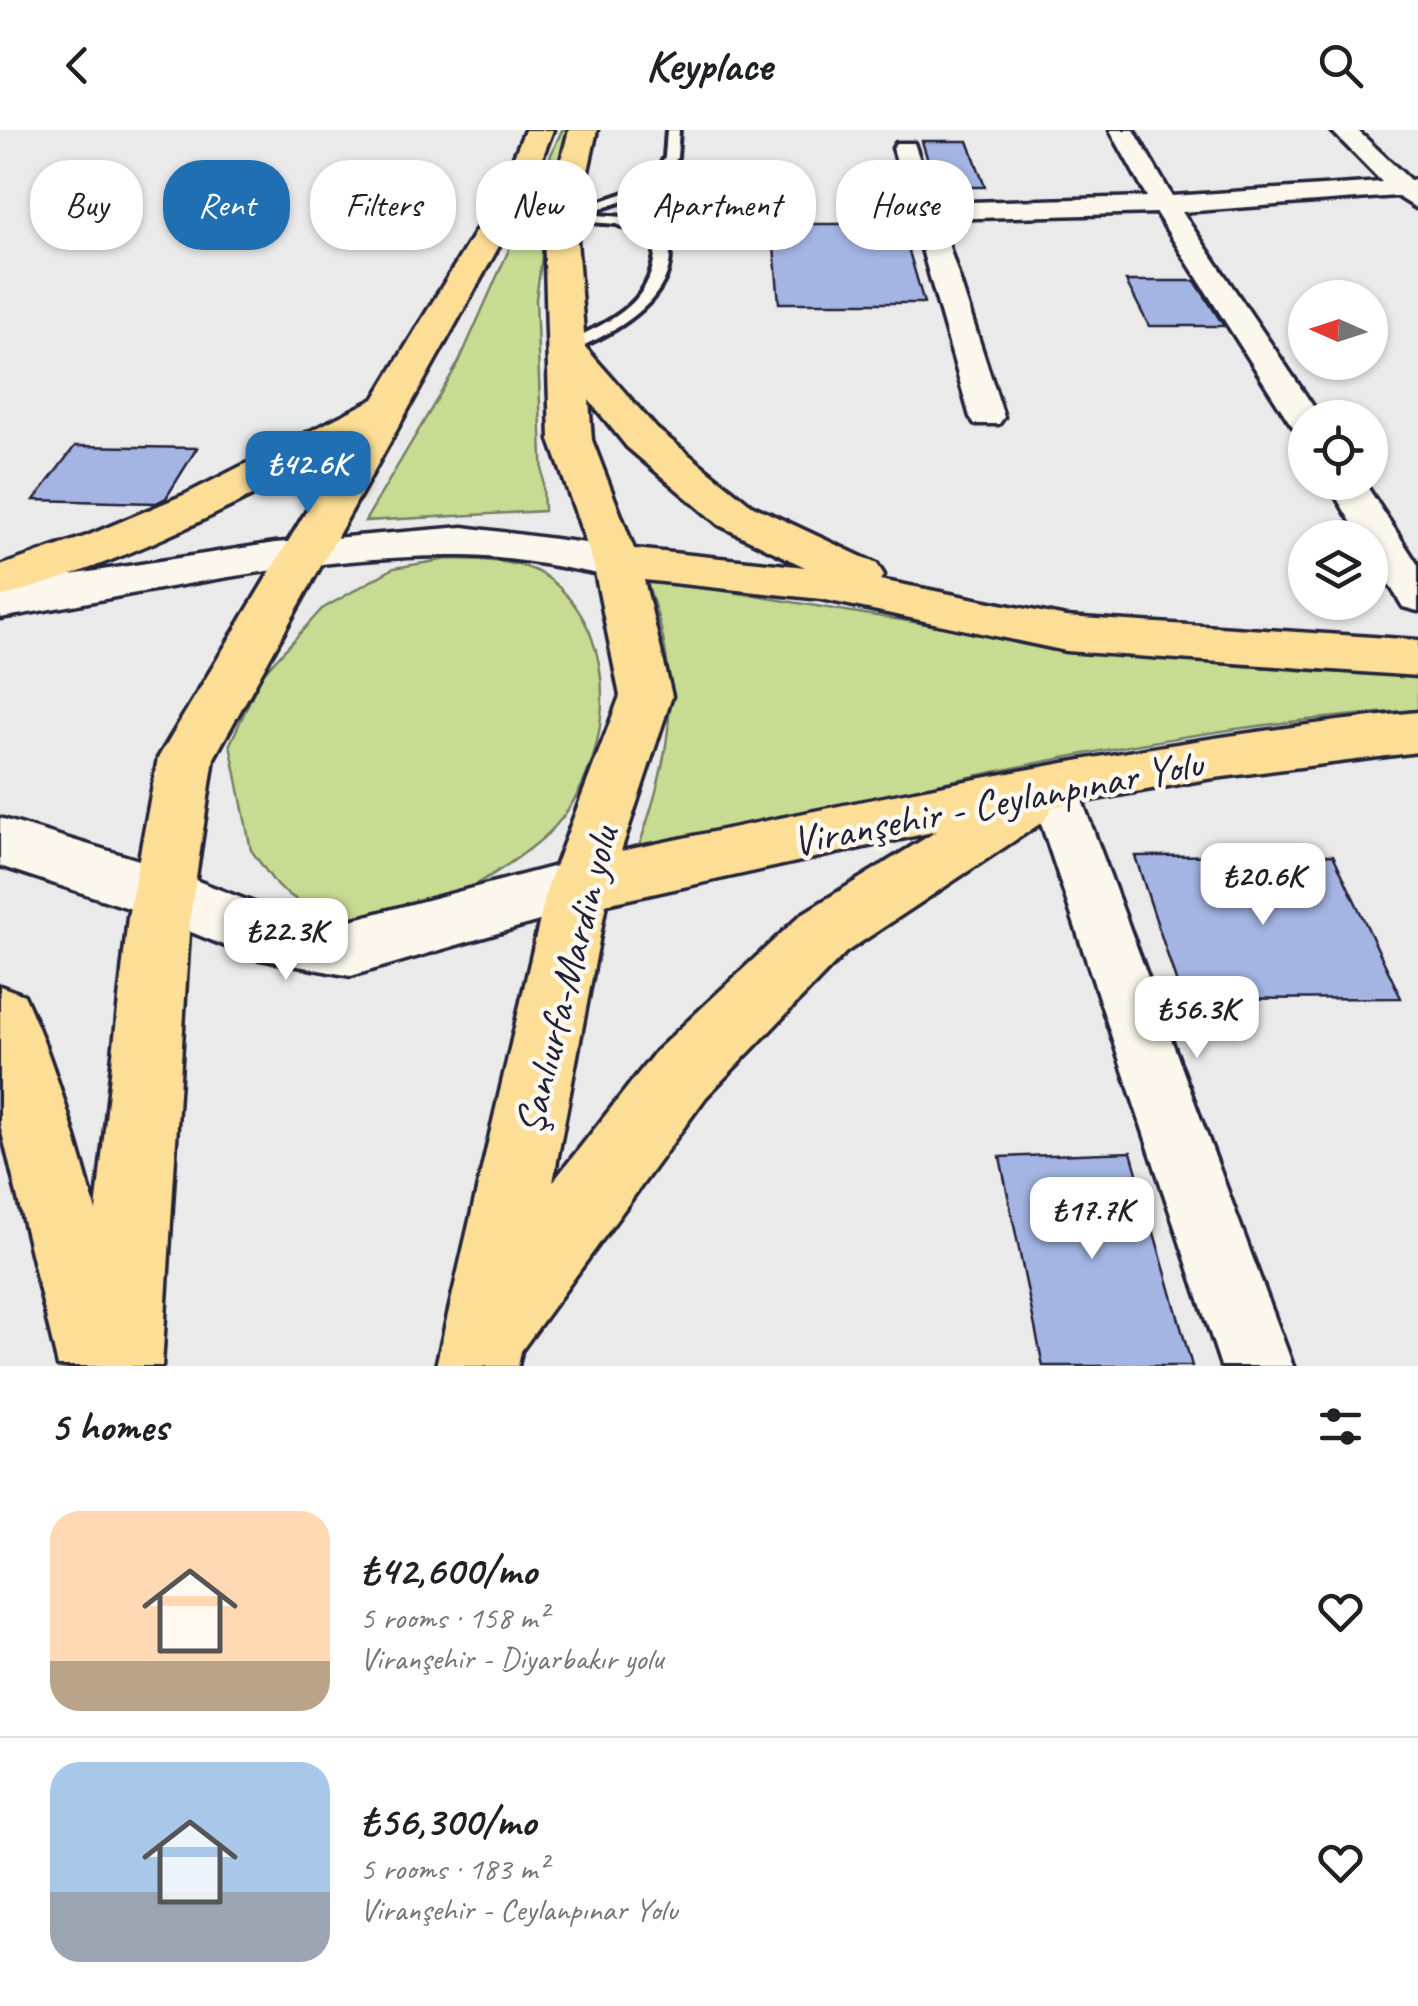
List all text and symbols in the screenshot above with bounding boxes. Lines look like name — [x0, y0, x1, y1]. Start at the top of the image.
text: Keyplace — [646, 37, 772, 94]
icon: back — [50, 38, 105, 93]
icon: search — [1313, 38, 1368, 93]
chip: Buy — [30, 160, 143, 250]
chip: Rent — [163, 160, 290, 250]
chip: Filters — [310, 160, 456, 250]
chip: New — [476, 160, 597, 250]
chip: Apartment — [617, 160, 816, 250]
chip: House — [836, 160, 974, 250]
north arrow — [1288, 280, 1388, 380]
map controls — [1288, 280, 1388, 620]
button: locate — [1288, 400, 1388, 500]
pin: ₺42.6K — [227, 431, 389, 516]
text: ₺42.6K — [268, 443, 348, 484]
button: layers — [1288, 520, 1388, 620]
street label: Viranşehir - Ceylanpınar Yolu — [788, 736, 1209, 868]
street label: Şanlıurfa-Mardin yolu — [503, 819, 631, 1140]
pin: ₺20.6K — [1182, 843, 1344, 928]
text: ₺20.6K — [1223, 855, 1303, 896]
pin: ₺22.3K — [205, 898, 367, 983]
text: ₺22.3K — [246, 910, 326, 951]
pin: ₺56.3K — [1116, 976, 1278, 1061]
text: ₺56.3K — [1157, 988, 1237, 1029]
pin: ₺17.7K — [1011, 1177, 1173, 1262]
text: ₺17.7K — [1052, 1189, 1132, 1230]
icon: filters — [1313, 1399, 1368, 1454]
text: 5 homes — [50, 1400, 168, 1453]
text: ₺42,600/mo — [360, 1544, 536, 1597]
icon: home — [130, 1551, 250, 1671]
icon: heart — [1313, 1584, 1368, 1639]
text: 5 rooms · 158 m² — [360, 1597, 547, 1638]
text: Viranşehir - Diyarbakır yolu — [360, 1638, 664, 1679]
text: ₺56,300/mo — [360, 1795, 536, 1848]
icon: home — [130, 1802, 250, 1922]
icon: heart — [1313, 1835, 1368, 1890]
text: 5 rooms · 183 m² — [360, 1848, 547, 1889]
text: Viranşehir - Ceylanpınar Yolu — [360, 1889, 678, 1930]

